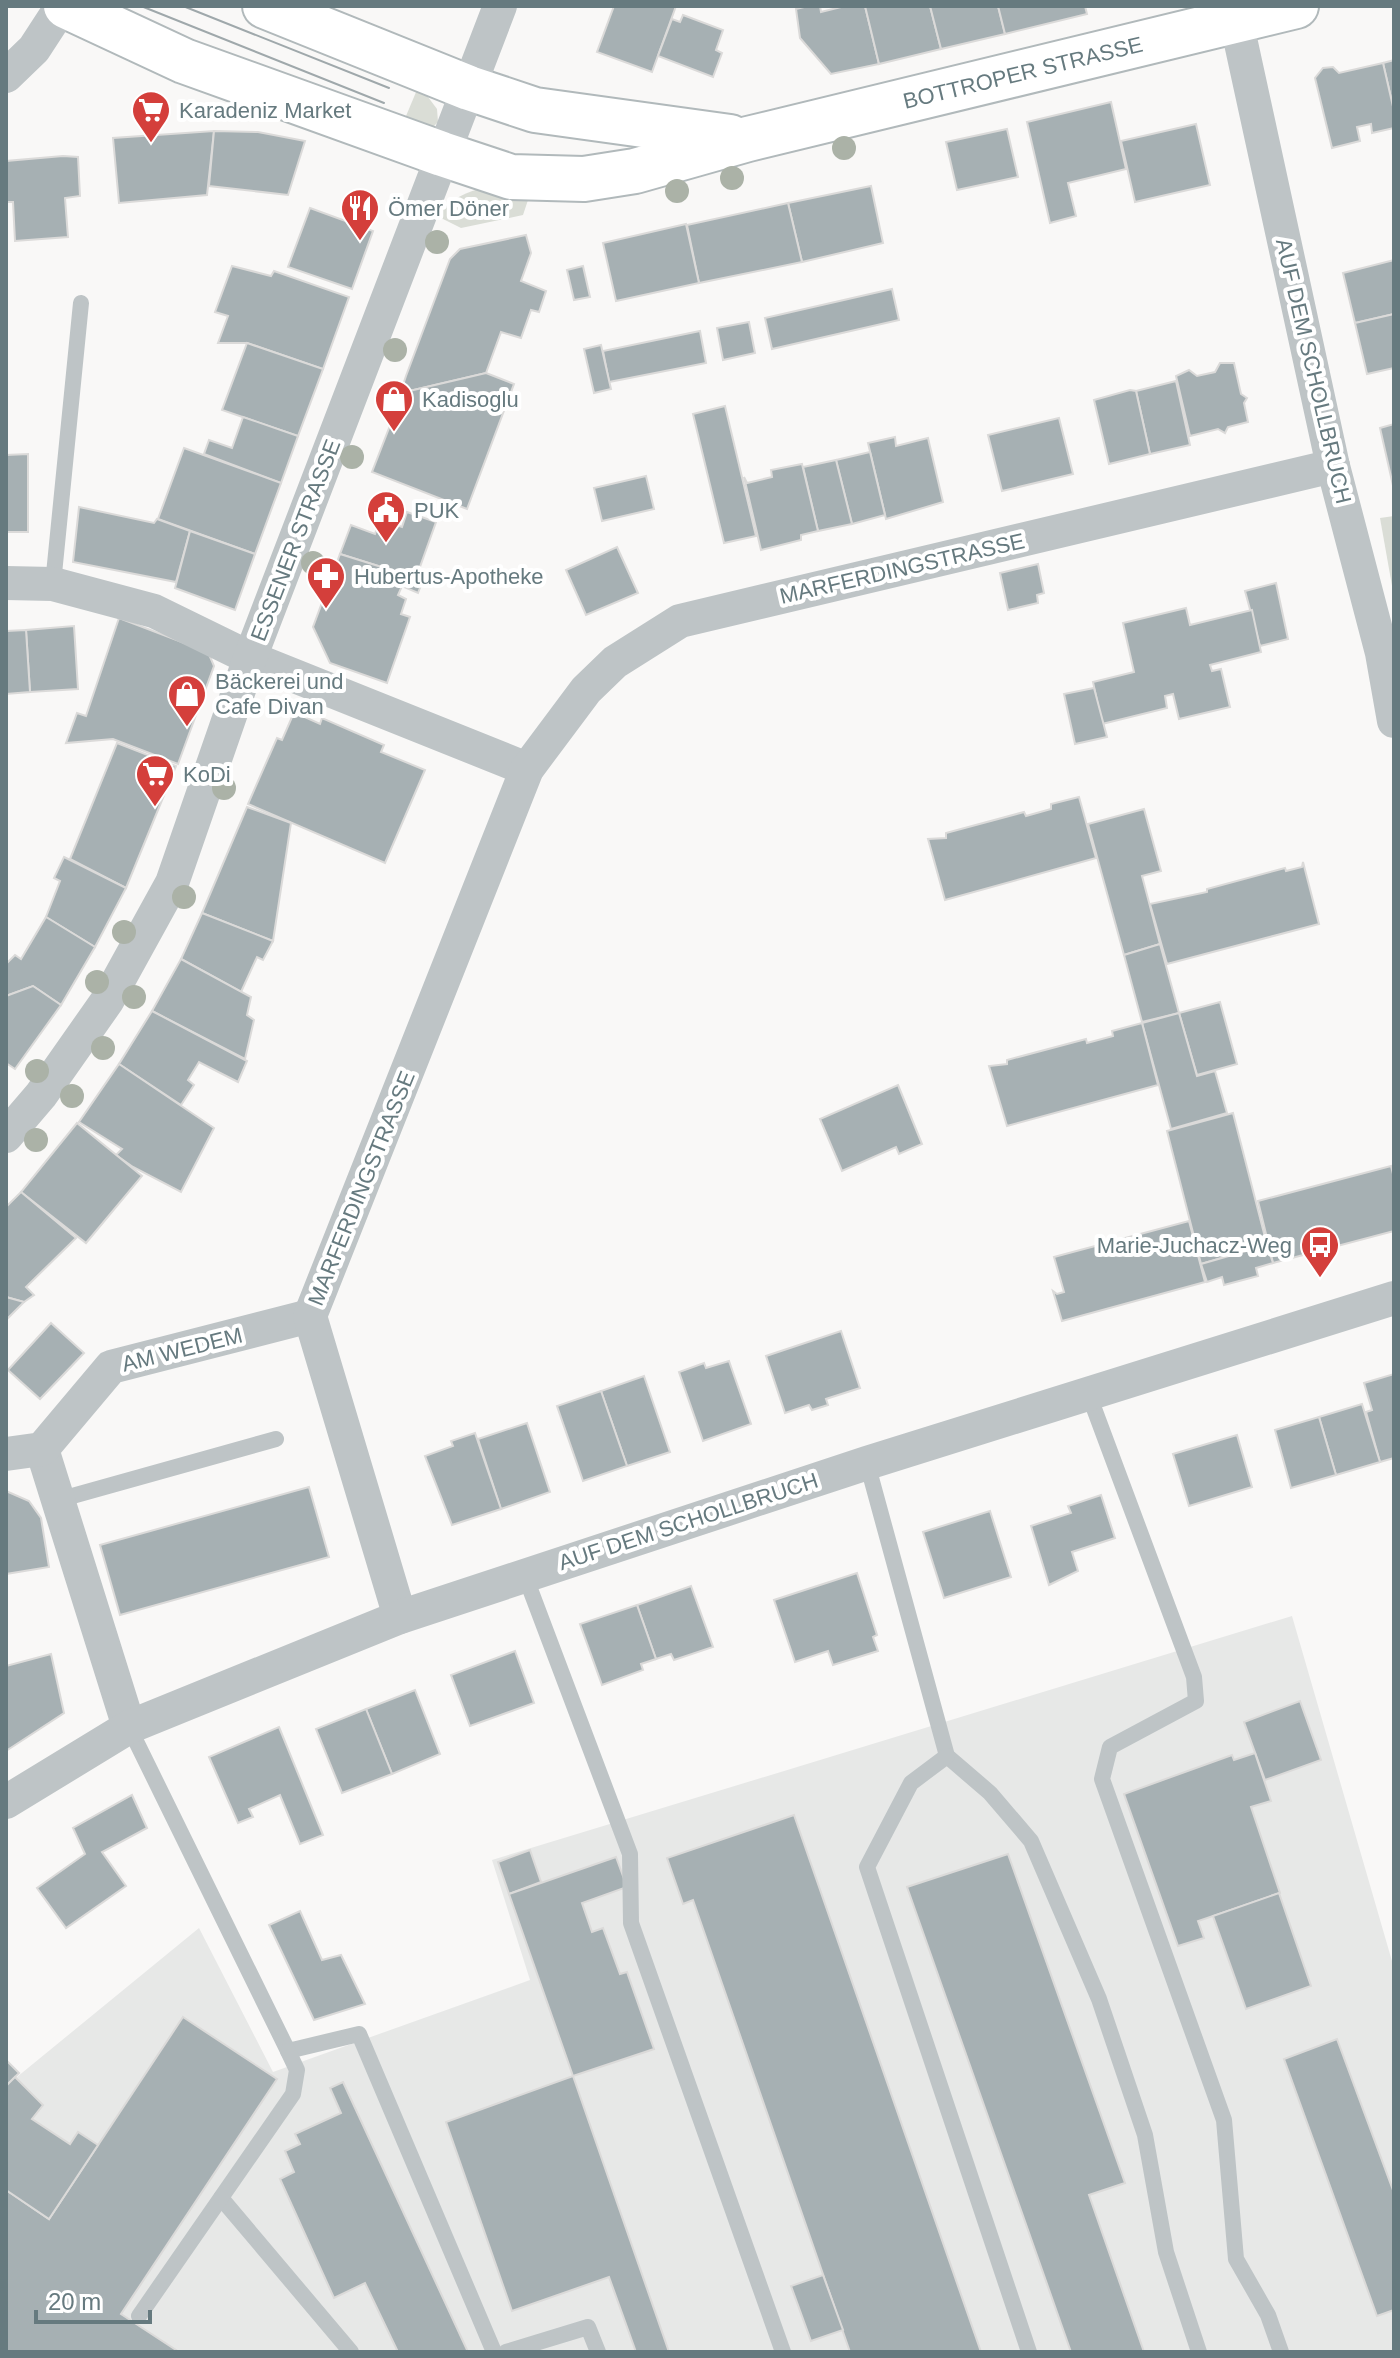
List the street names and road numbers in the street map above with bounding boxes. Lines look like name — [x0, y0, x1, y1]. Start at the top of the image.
street label: BOTTROPER STRASSE — [900, 32, 1145, 114]
street label: AUF DEM SCHOLLBRUCH — [1271, 236, 1356, 506]
street label: ESSENER STRASSE — [245, 436, 345, 645]
street label: MARFERDINGSTRASSE — [777, 528, 1027, 609]
street label: MARFERDINGSTRASSE — [303, 1067, 420, 1309]
street label: AM WEDEM — [119, 1322, 245, 1377]
street label: AUF DEM SCHOLLBRUCH — [555, 1468, 821, 1575]

